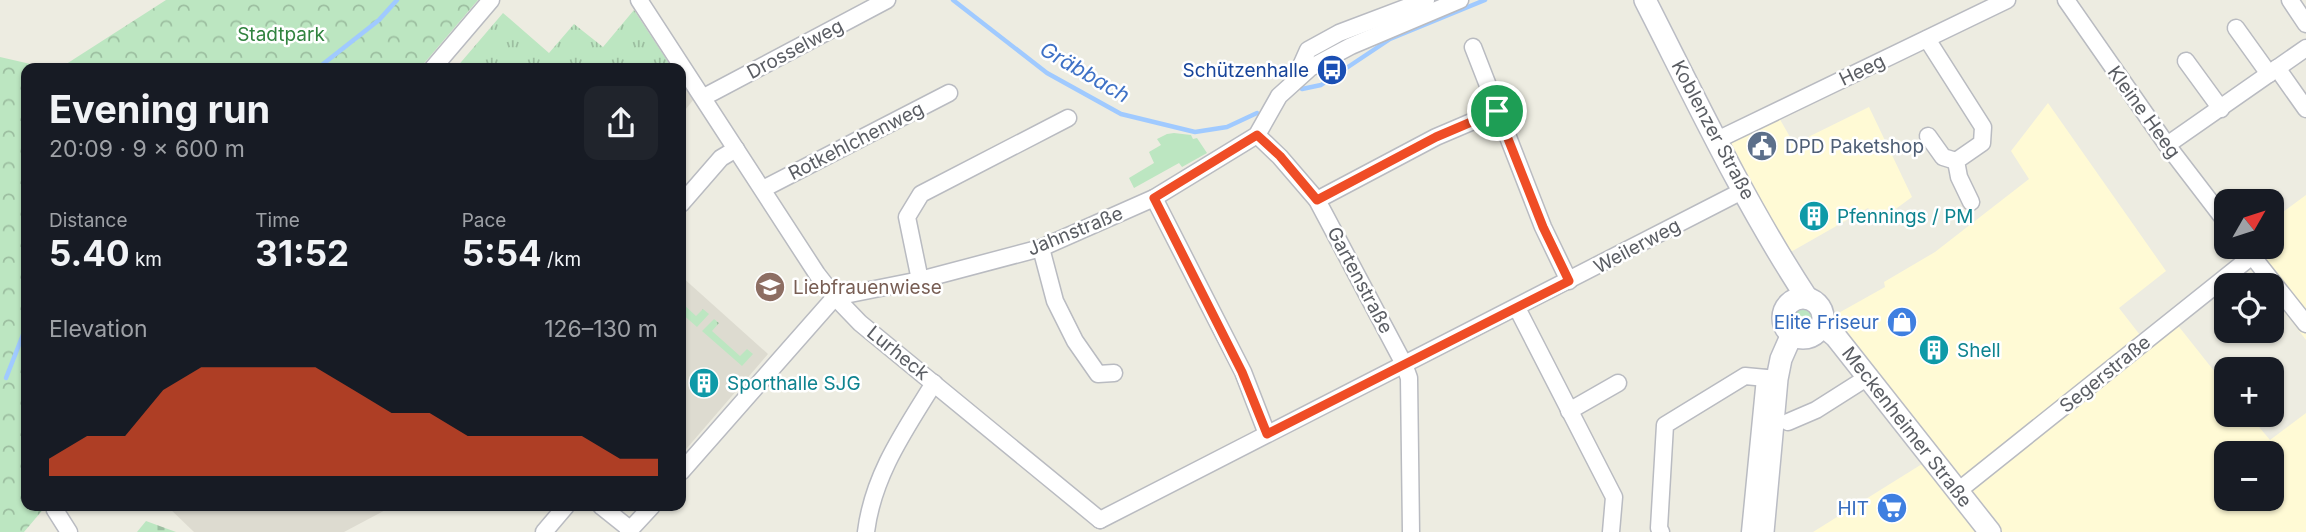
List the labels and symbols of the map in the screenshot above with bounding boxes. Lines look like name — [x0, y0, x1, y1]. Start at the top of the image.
street label: Drosselweg — [743, 14, 847, 84]
park label: Stadtpark — [237, 23, 325, 46]
water label: Gräbbach — [1036, 36, 1134, 108]
street label: Heeg — [1835, 49, 1889, 91]
bus stop icon: Schützenhalle — [1315, 53, 1349, 87]
street label: Koblenzer Straße — [1667, 56, 1759, 204]
place label: Schützenhalle — [1183, 59, 1309, 82]
street label: Kleine Heeg — [2103, 61, 2185, 163]
pin — [1467, 81, 1527, 141]
street label: Rotkehlchenweg — [784, 97, 928, 185]
public building icon: DPD Paketshop — [1745, 129, 1779, 163]
place label: DPD Paketshop — [1785, 135, 1924, 158]
north arrow — [2214, 189, 2284, 259]
building icon: Pfennings / PM — [1797, 199, 1831, 233]
street label: Jahnstraße — [1024, 201, 1126, 261]
place label: Pfennings / PM — [1837, 205, 1973, 228]
street label: Weilerweg — [1590, 214, 1684, 278]
street label: Gartenstraße — [1322, 223, 1398, 337]
school or university icon: Liebfrauenwiese — [753, 270, 787, 304]
place label: Liebfrauenwiese — [793, 276, 942, 299]
shop icon: Elite Friseur — [1885, 305, 1919, 339]
place label: Elite Friseur — [1774, 311, 1879, 334]
street label: Lurheck — [862, 321, 934, 385]
street label: Segerstraße — [2055, 330, 2155, 418]
building icon: Shell — [1917, 333, 1951, 367]
place label: Shell — [1957, 339, 2001, 362]
street label: Meckenheimer Straße — [1837, 342, 1977, 512]
building icon: Sporthalle SJG — [687, 366, 721, 400]
place label: Sporthalle SJG — [727, 372, 861, 395]
supermarket icon: HIT — [1875, 491, 1909, 525]
place label: HIT — [1838, 497, 1869, 520]

